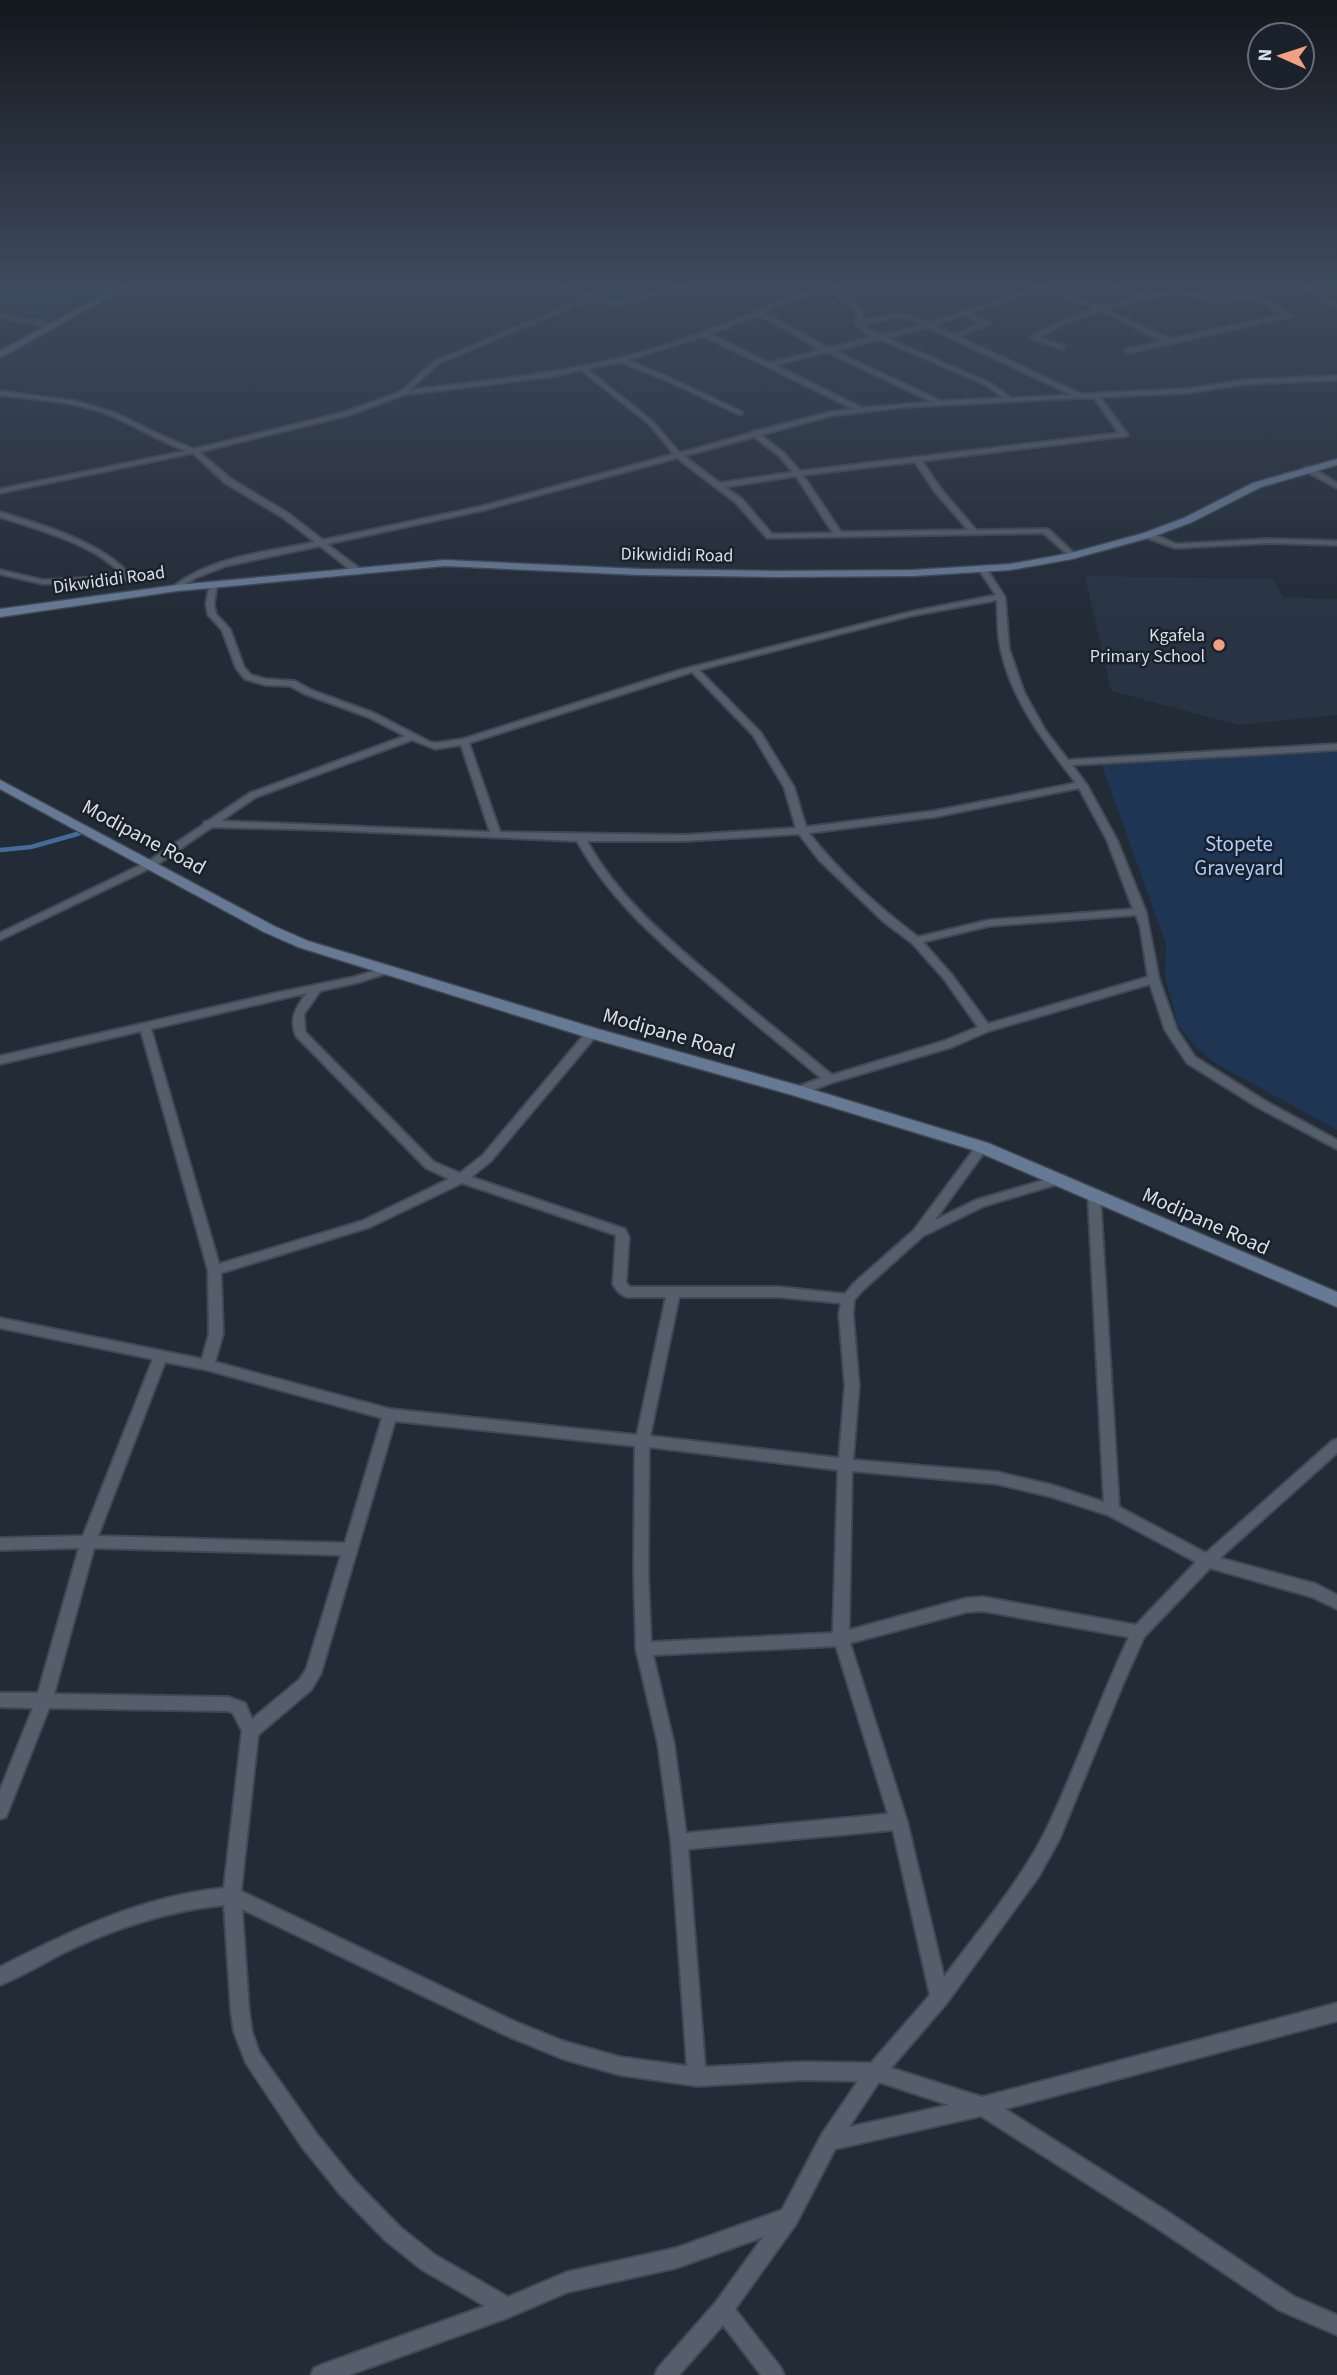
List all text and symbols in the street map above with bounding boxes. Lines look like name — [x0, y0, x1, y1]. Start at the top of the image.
north arrow — [1246, 21, 1316, 91]
text: N — [1252, 48, 1279, 62]
street label: Dikwididi Road — [620, 542, 734, 568]
street label: Dikwididi Road — [51, 560, 167, 600]
place label: Kgafela Primary School — [1090, 623, 1205, 669]
marker: Kgafela Primary School — [1211, 637, 1227, 653]
street label: Modipane Road — [77, 792, 211, 882]
park label: Stopete Graveyard — [1194, 829, 1284, 883]
street label: Modipane Road — [599, 1000, 739, 1066]
street label: Modipane Road — [1138, 1180, 1274, 1262]

